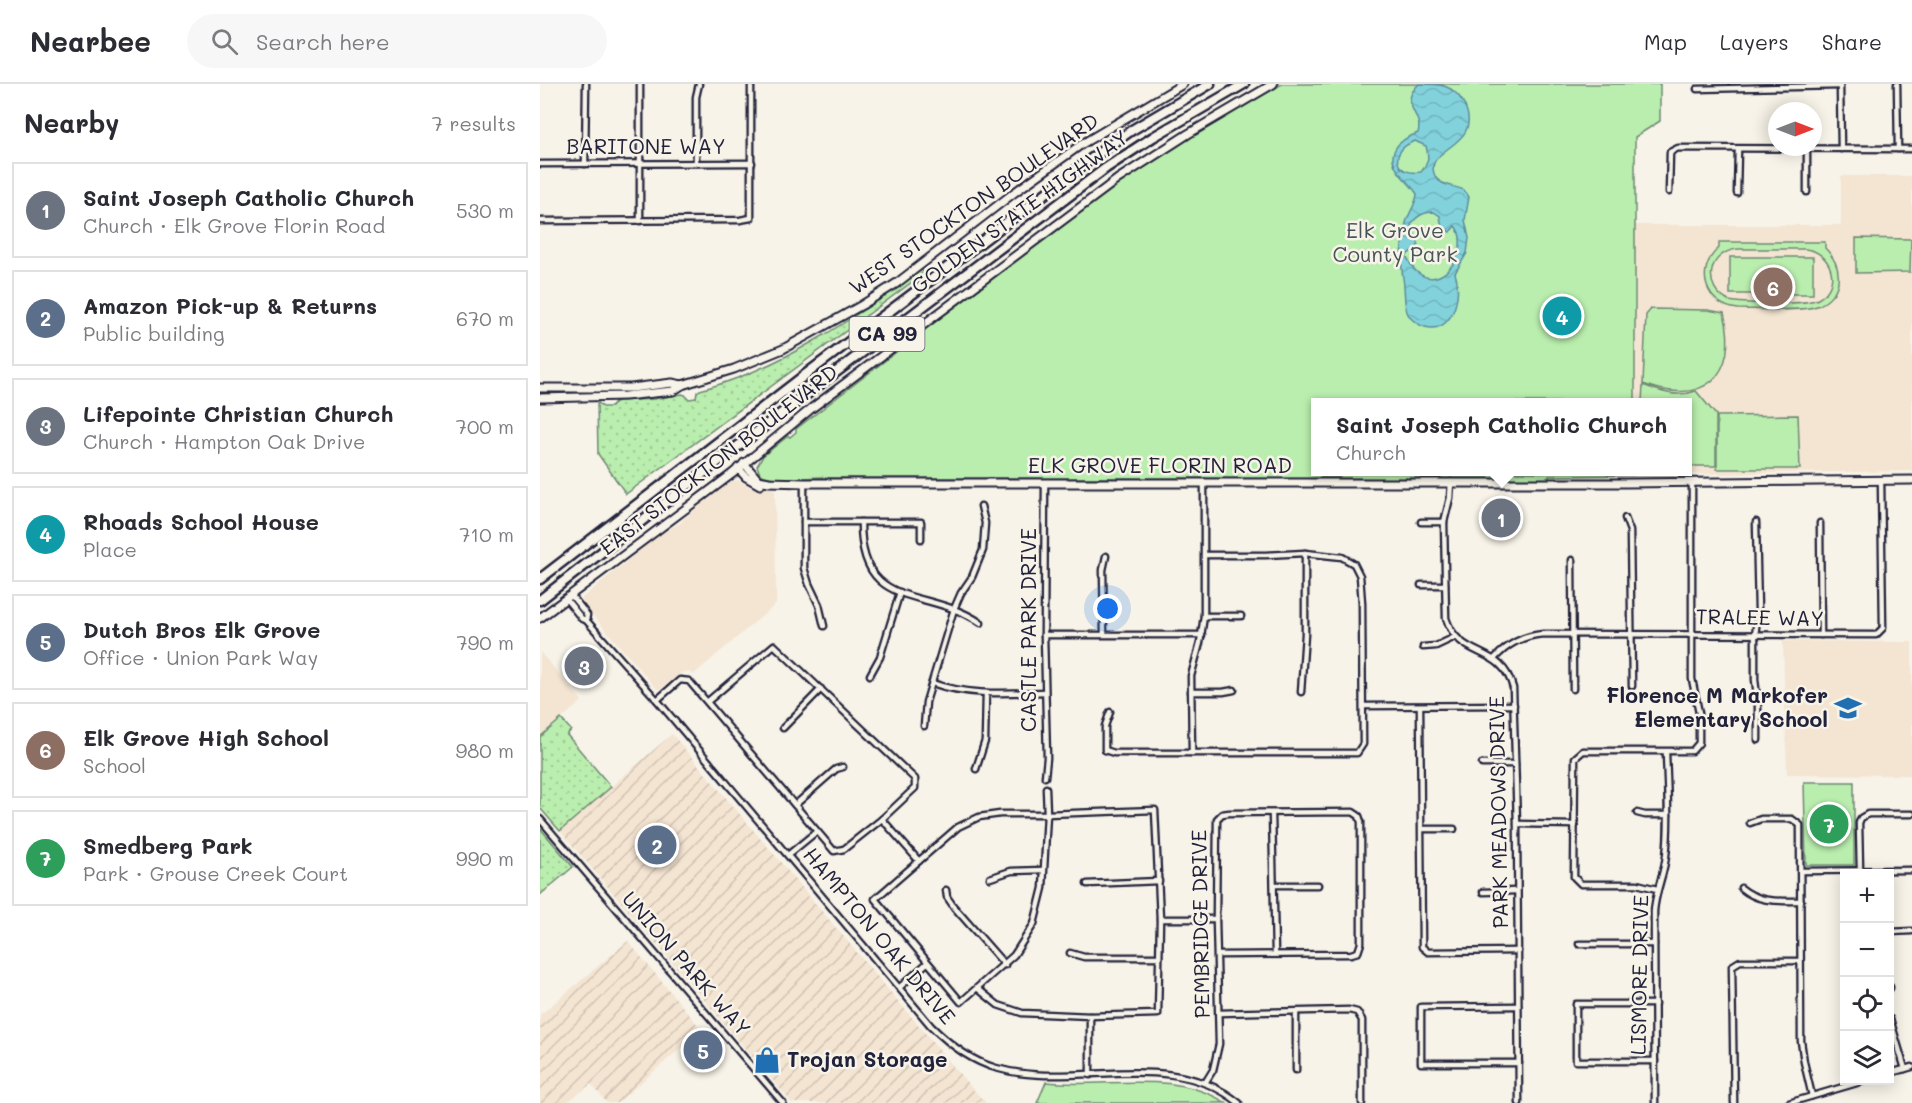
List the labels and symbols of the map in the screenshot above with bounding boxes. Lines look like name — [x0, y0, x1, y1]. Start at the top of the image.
north arrow — [1768, 102, 1822, 156]
street label: WEST STOCKTON BOULEVARD — [843, 106, 1103, 299]
street label: GOLDEN STATE HIGHWAY — [905, 123, 1133, 299]
street label: BARITONE WAY — [566, 132, 726, 159]
park label: Elk Grove County Park — [1332, 216, 1458, 267]
pin: 6 — [1754, 264, 1792, 310]
pin: 4 — [1542, 294, 1582, 338]
road number: CA 99 — [850, 317, 925, 351]
street label: EAST STOCKTON BOULEVARD — [594, 357, 843, 560]
street label: ELK GROVE FLORIN ROAD — [1028, 451, 1292, 478]
pin: 1 — [1482, 496, 1520, 540]
street label: CASTLE PARK DRIVE — [1014, 528, 1041, 732]
your location — [1093, 594, 1122, 623]
street label: TRALEE WAY — [1696, 602, 1824, 631]
pin: 3 — [564, 644, 603, 688]
place label: Florence M Markofer Elementary School — [1606, 681, 1828, 733]
school or university icon: Florence M Markofer Elementary School — [1833, 693, 1863, 723]
street label: PARK MEADOWS DRIVE — [1482, 696, 1513, 929]
pin: 7 — [1810, 802, 1848, 846]
pin: 2 — [638, 822, 676, 867]
street label: PEMBRIDGE DRIVE — [1184, 829, 1215, 1019]
street label: HAMPTON OAK DRIVE — [798, 841, 962, 1029]
street label: UNION PARK WAY — [617, 885, 757, 1041]
street label: LISMORE DRIVE — [1624, 895, 1653, 1055]
pin: 5 — [684, 1028, 722, 1072]
shop icon: Trojan Storage — [752, 1045, 782, 1075]
place label: Trojan Storage — [787, 1045, 948, 1072]

